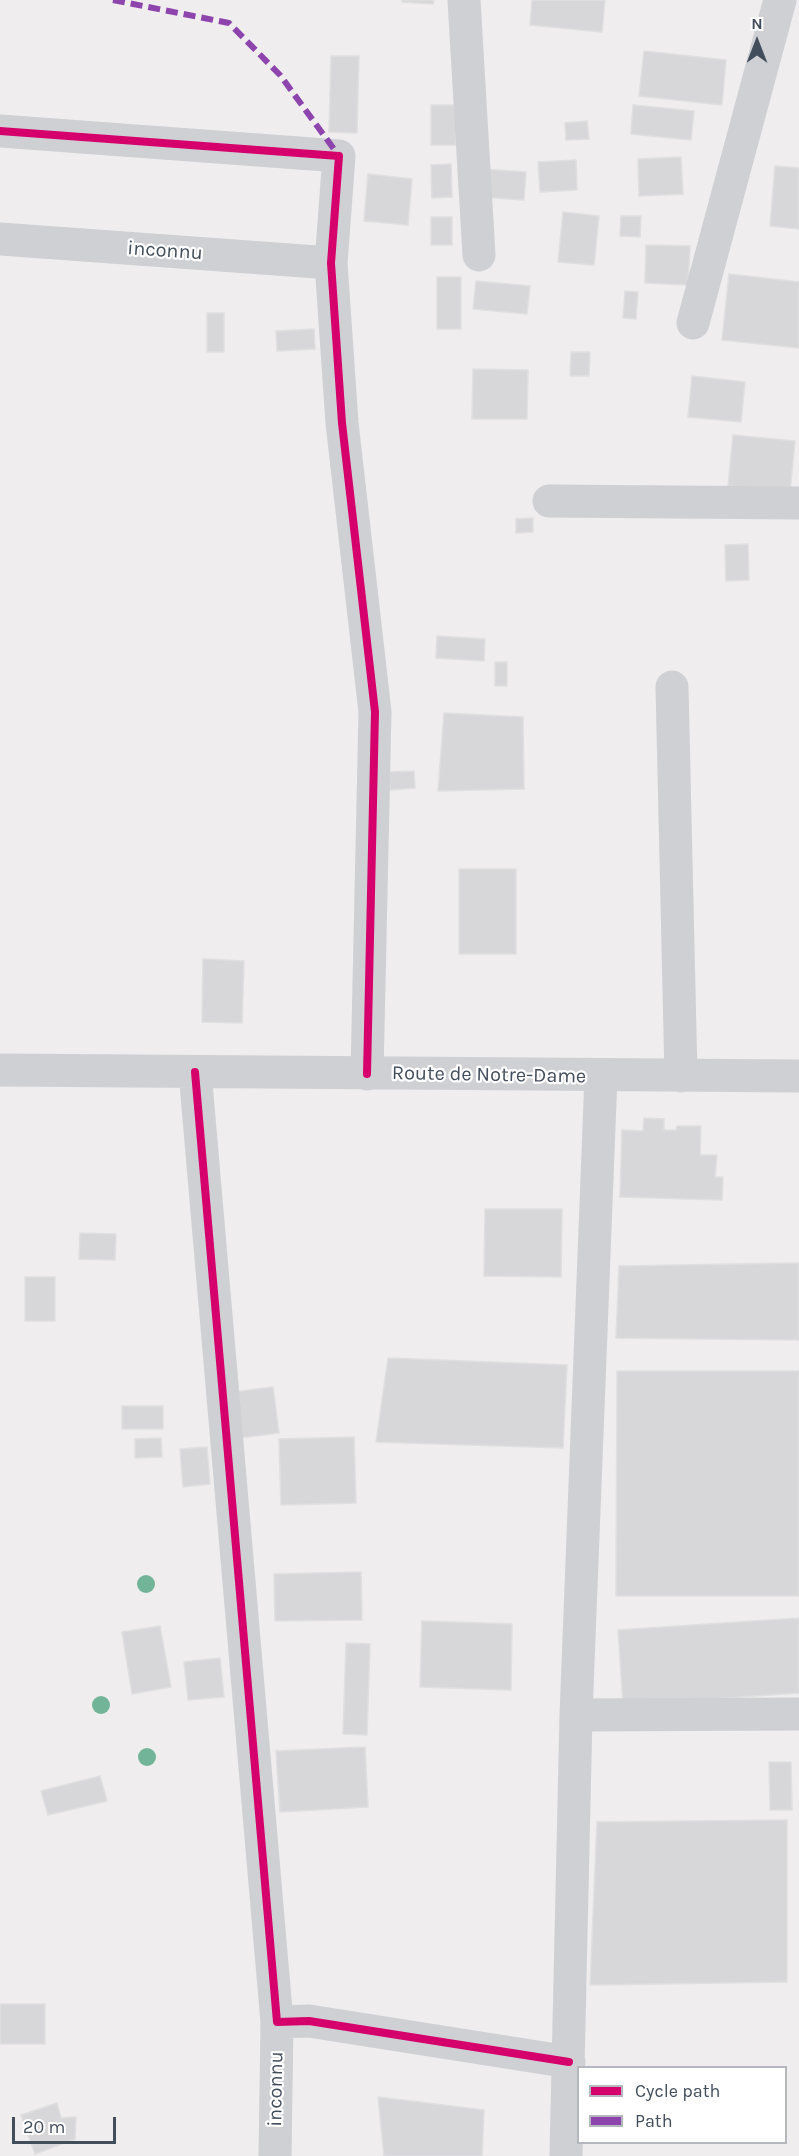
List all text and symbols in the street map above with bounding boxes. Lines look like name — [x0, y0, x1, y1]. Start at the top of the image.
north arrow — [727, 12, 787, 72]
text: N — [751, 14, 763, 33]
street label: inconnu — [126, 236, 204, 266]
street label: Route de Notre-Dame — [392, 1061, 586, 1089]
street label: inconnu — [263, 2051, 289, 2127]
legend — [577, 2066, 787, 2144]
text: Cycle path — [635, 2080, 720, 2102]
scale bar — [15, 2105, 118, 2143]
text: Path — [635, 2110, 673, 2132]
text: 20 m — [23, 2116, 65, 2138]

